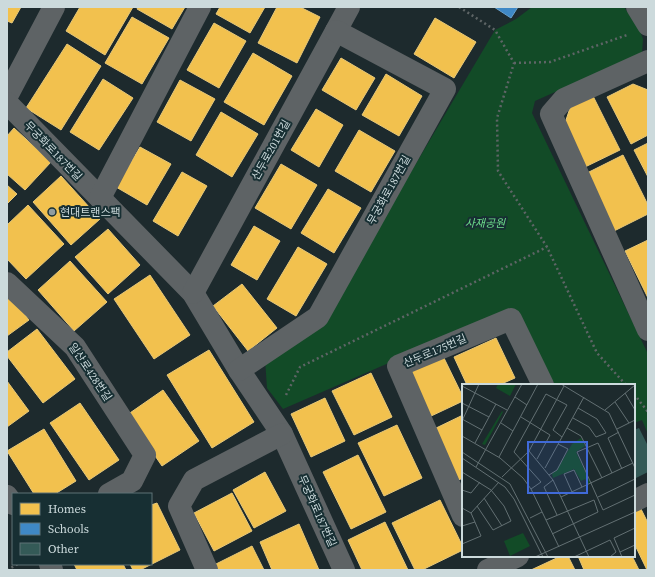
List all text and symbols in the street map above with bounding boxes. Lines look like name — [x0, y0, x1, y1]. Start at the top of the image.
street label: 산두로201번길 — [248, 117, 294, 183]
street label: 무궁화로187번길 — [21, 118, 85, 184]
street label: 무궁화로187번길 — [364, 153, 414, 227]
place label: 현대트랜스팩 — [60, 205, 121, 220]
marker: 현대트랜스팩 — [47, 207, 57, 217]
park label: 사재공원 — [465, 216, 506, 231]
street label: 산두로175번길 — [401, 331, 469, 371]
street label: 일산로428번길 — [65, 340, 115, 404]
inset map — [462, 384, 635, 557]
street label: 무궁화로187번길 — [294, 473, 340, 549]
legend — [12, 493, 152, 565]
text: Homes — [48, 501, 86, 517]
text: Schools — [48, 521, 89, 537]
text: Other — [48, 541, 79, 557]

